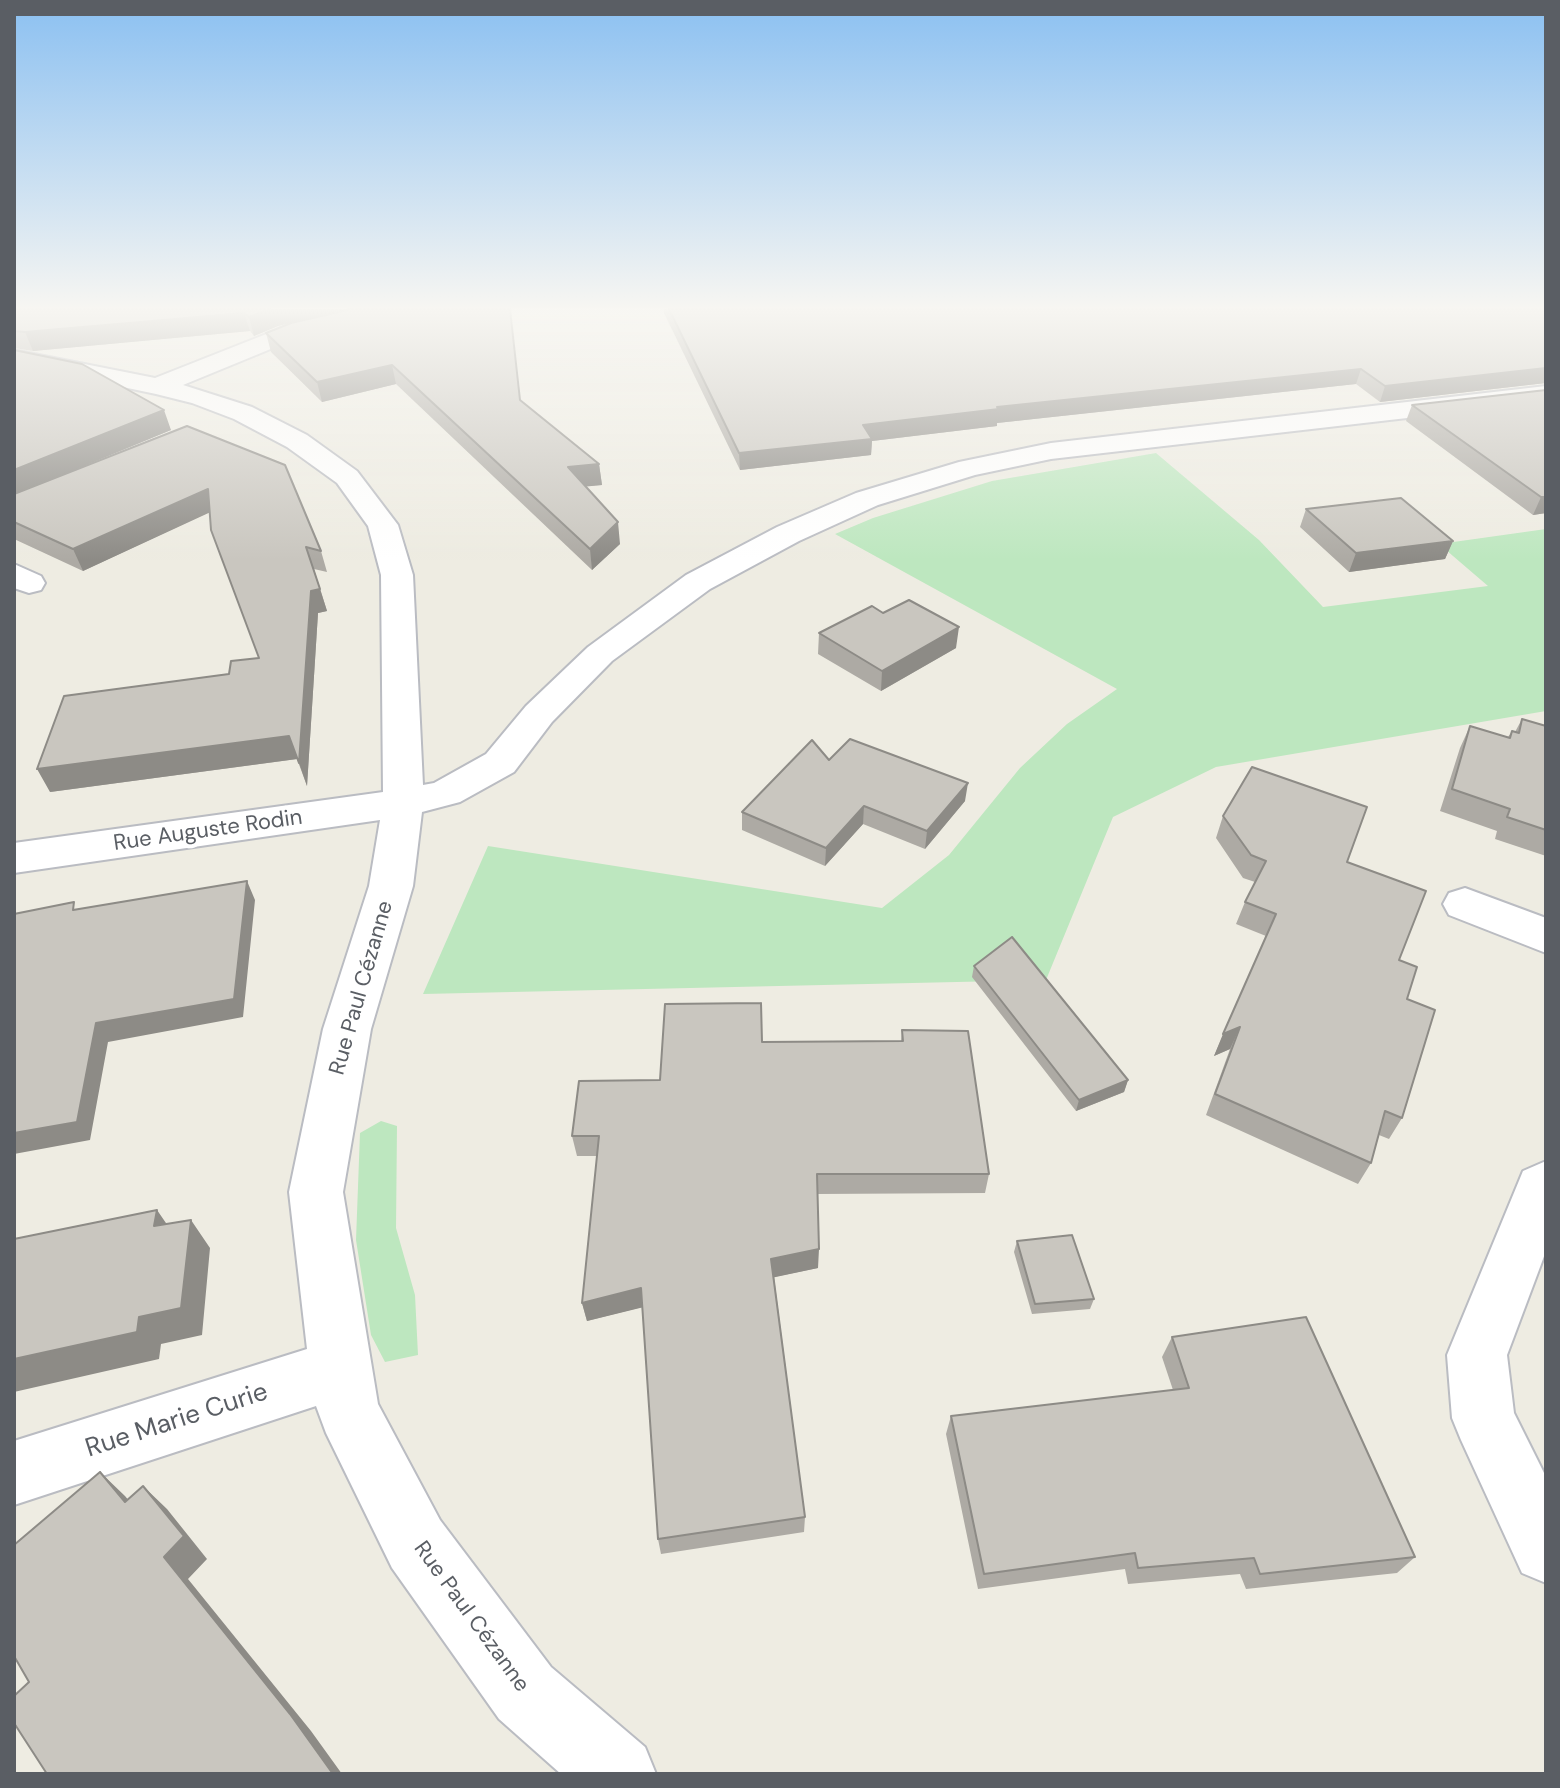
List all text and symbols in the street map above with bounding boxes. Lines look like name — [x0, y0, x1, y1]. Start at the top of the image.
street label: Rue Auguste Rodin — [112, 805, 304, 857]
street label: Rue Paul Cézanne — [325, 898, 399, 1078]
street label: Rue Marie Curie — [82, 1377, 272, 1465]
street label: Rue Paul Cézanne — [408, 1537, 534, 1697]

